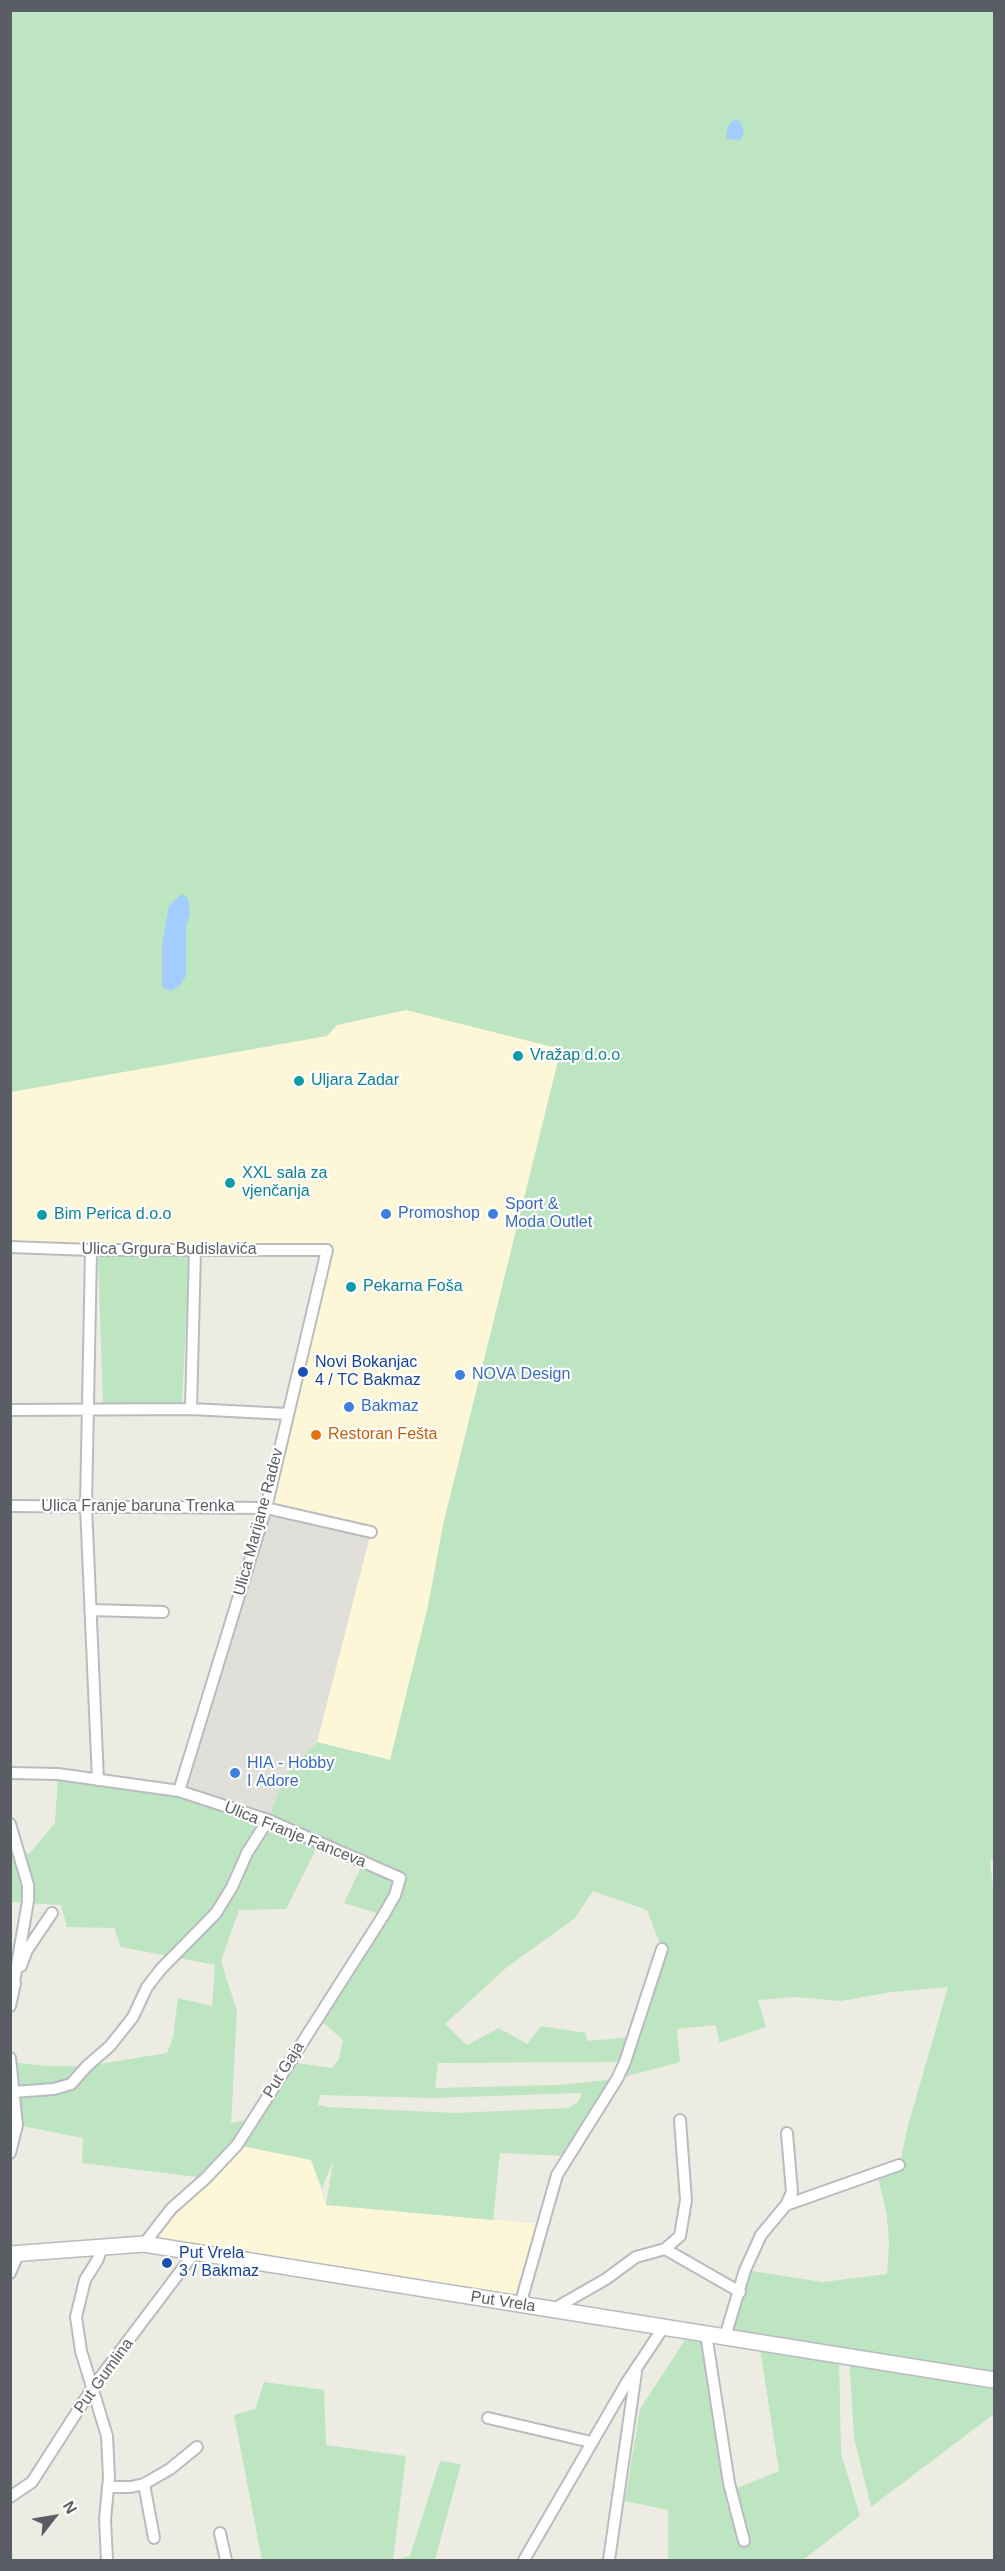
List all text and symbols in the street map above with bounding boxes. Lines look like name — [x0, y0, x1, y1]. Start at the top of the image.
place label: Vražap d.o.o — [530, 1046, 620, 1066]
marker: Vražap d.o.o — [511, 1049, 525, 1063]
place label: Uljara Zadar — [311, 1071, 399, 1091]
marker: Uljara Zadar — [292, 1074, 306, 1088]
place label: XXL sala za vjenčanja — [242, 1164, 327, 1202]
marker: XXL sala za vjenčanja — [223, 1176, 237, 1190]
place label: Sport & Moda Outlet — [505, 1195, 592, 1233]
place label: Promoshop — [398, 1204, 480, 1224]
place label: Bim Perica d.o.o — [54, 1205, 171, 1225]
marker: Promoshop — [379, 1207, 393, 1221]
marker: Sport & Moda Outlet — [486, 1207, 500, 1221]
marker: Bim Perica d.o.o — [35, 1208, 49, 1222]
street label: Ulica Grgura Budislavića — [81, 1240, 257, 1260]
place label: Pekarna Foša — [363, 1277, 463, 1297]
marker: Pekarna Foša — [344, 1280, 358, 1294]
place label: Novi Bokanjac 4 / TC Bakmaz — [315, 1353, 421, 1391]
marker: Novi Bokanjac 4 / TC Bakmaz — [296, 1365, 310, 1379]
place label: NOVA Design — [472, 1365, 570, 1385]
marker: NOVA Design — [453, 1368, 467, 1382]
place label: Bakmaz — [361, 1397, 419, 1417]
marker: Bakmaz — [342, 1400, 356, 1414]
place label: Restoran Fešta — [328, 1425, 437, 1445]
marker: Restoran Fešta — [309, 1428, 323, 1442]
street label: Ulica Marijane Radev — [230, 1446, 288, 1598]
street label: Ulica Franje baruna Trenka — [41, 1497, 235, 1517]
place label: HIA - Hobby I Adore — [247, 1754, 334, 1792]
marker: HIA - Hobby I Adore — [228, 1766, 242, 1780]
street label: Ulica Franje Fanceva — [221, 1798, 369, 1872]
street label: Put Gaja — [259, 2039, 309, 2101]
place label: Put Vrela 3 / Bakmaz — [179, 2244, 259, 2282]
marker: Put Vrela 3 / Bakmaz — [160, 2256, 174, 2270]
street label: Put Vrela — [469, 2287, 537, 2317]
street label: Put Gumlina — [70, 2335, 138, 2417]
north arrow — [24, 2487, 84, 2547]
text: N — [60, 2498, 80, 2517]

